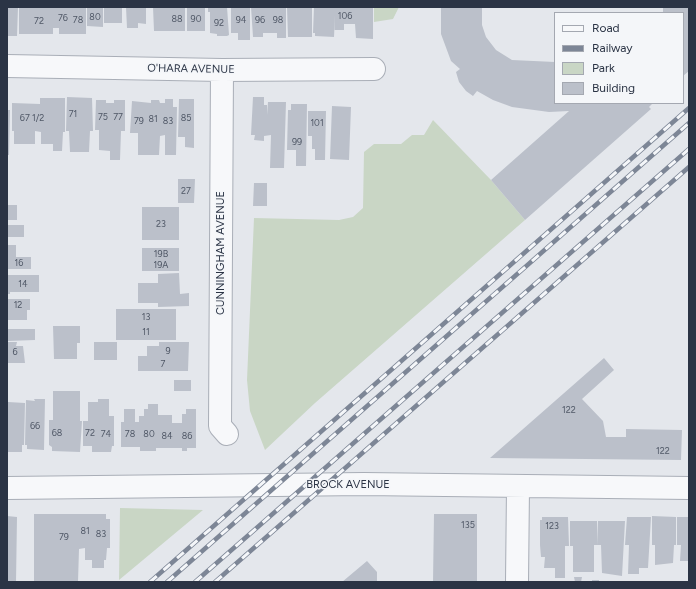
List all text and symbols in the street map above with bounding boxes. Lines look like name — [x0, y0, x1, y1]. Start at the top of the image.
house number: 106 — [338, 11, 352, 21]
house number: 80 — [89, 12, 101, 22]
legend — [554, 12, 684, 104]
house number: 76 — [58, 13, 68, 23]
house number: 88 — [171, 14, 183, 24]
house number: 90 — [191, 14, 201, 24]
house number: 78 — [73, 15, 83, 25]
house number: 94 — [236, 15, 246, 25]
house number: 96 — [255, 15, 265, 25]
house number: 98 — [273, 15, 283, 25]
house number: 72 — [34, 16, 44, 26]
house number: 92 — [214, 18, 224, 28]
text: Road — [592, 21, 620, 35]
text: Railway — [592, 41, 633, 55]
text: Park — [592, 61, 615, 75]
street label: O'HARA AVENUE — [147, 62, 235, 76]
text: Building — [592, 81, 635, 95]
house number: 71 — [69, 109, 77, 119]
house number: 75 — [98, 112, 108, 122]
house number: 77 — [113, 112, 123, 122]
house number: 67 1/2 — [20, 113, 44, 123]
house number: 85 — [181, 113, 191, 123]
house number: 81 — [148, 114, 158, 124]
house number: 79 — [134, 116, 144, 126]
house number: 83 — [163, 116, 173, 126]
house number: 101 — [310, 118, 324, 128]
house number: 99 — [292, 137, 302, 147]
house number: 27 — [181, 186, 191, 196]
street label: CUNNINGHAM AVENUE — [214, 191, 228, 315]
house number: 23 — [156, 219, 166, 229]
house number: 19B — [154, 249, 168, 259]
house number: 16 — [15, 258, 23, 268]
house number: 19A — [154, 260, 168, 270]
house number: 14 — [18, 279, 28, 289]
house number: 12 — [14, 300, 22, 310]
house number: 13 — [142, 312, 150, 322]
house number: 11 — [142, 327, 150, 337]
house number: 9 — [165, 346, 171, 356]
house number: 6 — [12, 347, 18, 357]
house number: 7 — [161, 359, 165, 369]
house number: 122 — [562, 405, 576, 415]
house number: 66 — [30, 421, 40, 431]
house number: 68 — [52, 428, 62, 438]
house number: 72 — [85, 428, 95, 438]
house number: 74 — [101, 429, 111, 439]
house number: 78 — [125, 429, 135, 439]
house number: 80 — [143, 429, 155, 439]
house number: 84 — [161, 431, 173, 441]
house number: 86 — [182, 431, 192, 441]
house number: 122 — [656, 446, 670, 456]
street label: BROCK AVENUE — [306, 478, 390, 492]
house number: 135 — [461, 520, 475, 530]
house number: 123 — [545, 521, 559, 531]
house number: 81 — [80, 526, 90, 536]
house number: 83 — [96, 529, 106, 539]
house number: 79 — [59, 532, 69, 542]

